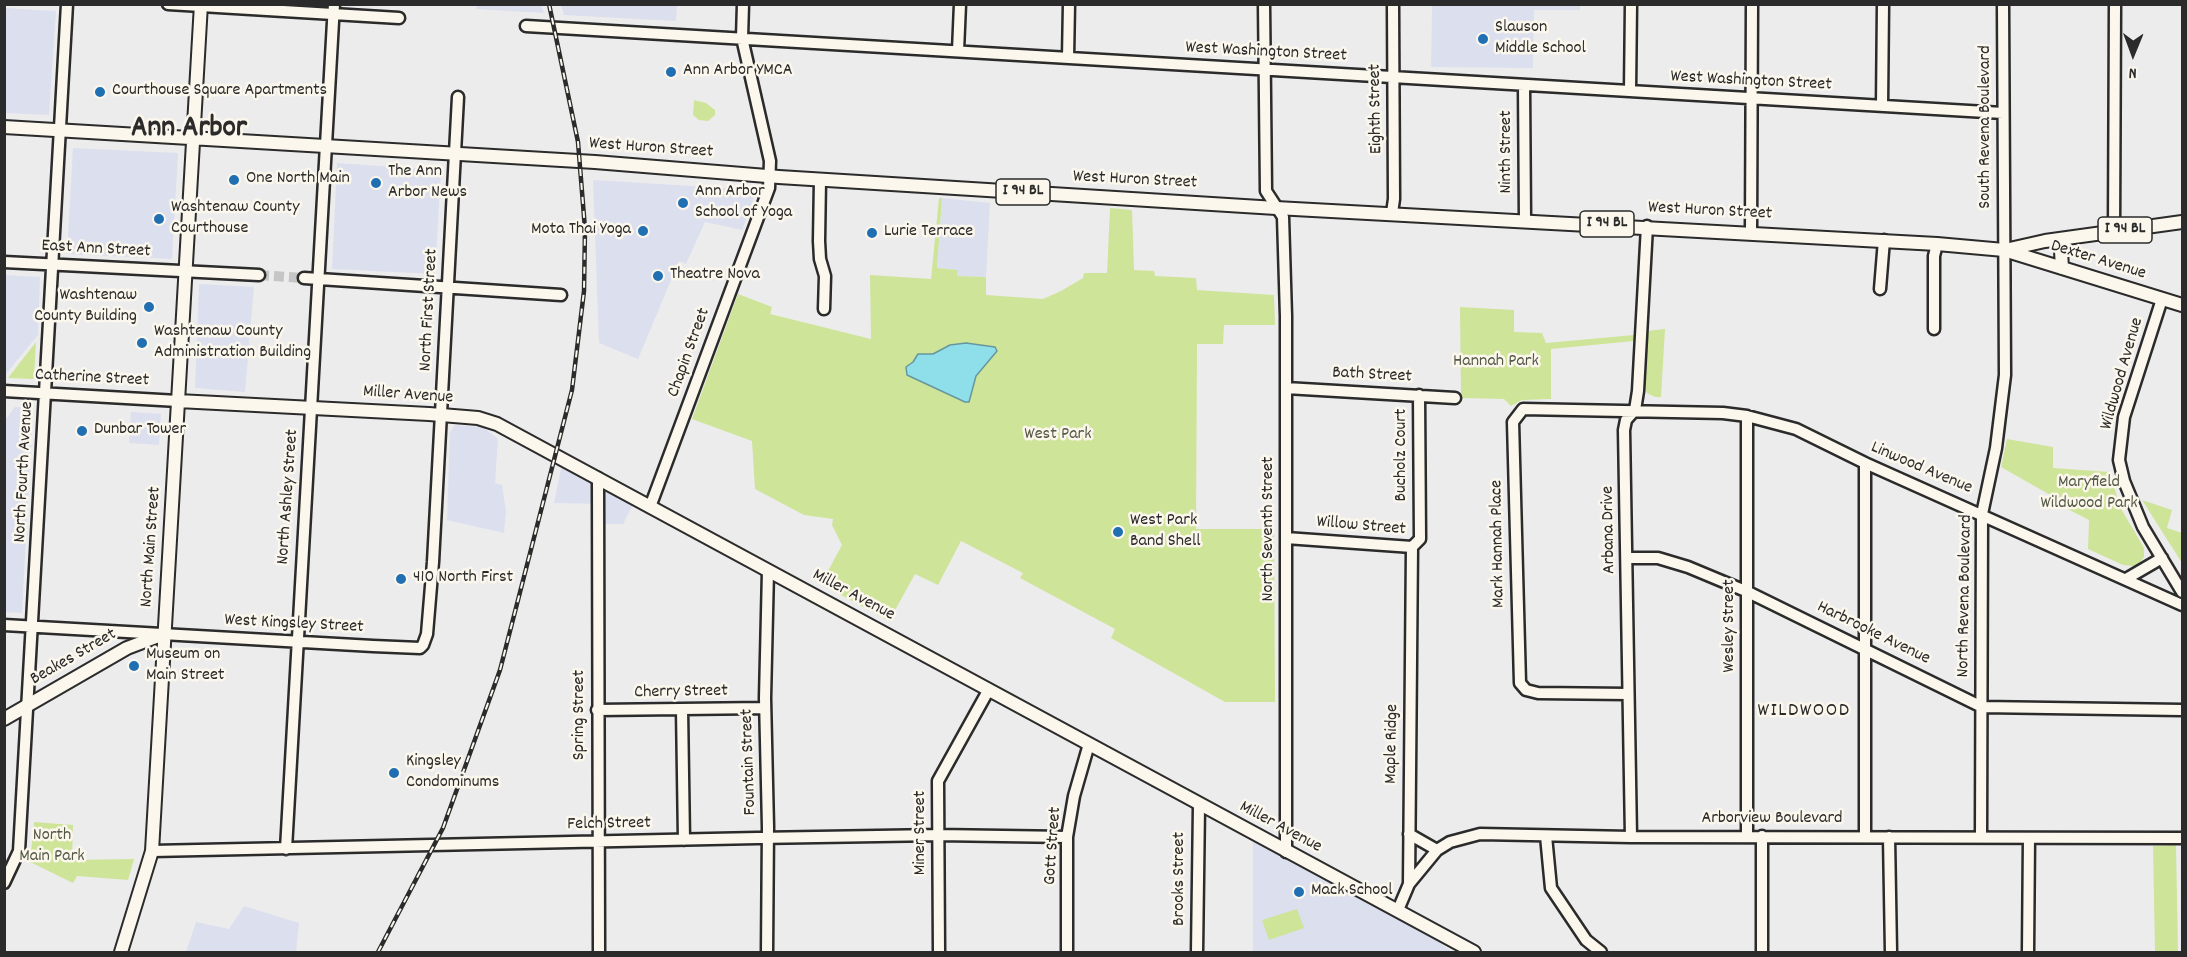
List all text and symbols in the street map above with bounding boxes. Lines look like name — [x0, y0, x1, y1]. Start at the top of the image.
place label: Slauson Middle School — [1495, 18, 1586, 60]
north arrow — [2103, 24, 2163, 84]
marker: Slauson Middle School — [1476, 32, 1490, 46]
street label: West Washington Street — [1185, 38, 1347, 68]
street label: South Revena Boulevard — [1976, 45, 1998, 209]
place label: Ann Arbor YMCA — [683, 61, 793, 83]
text: N — [2129, 61, 2137, 84]
street label: Eighth Street — [1365, 64, 1389, 154]
marker: Ann Arbor YMCA — [664, 65, 678, 79]
street label: West Washington Street — [1670, 67, 1832, 97]
place label: Courthouse Square Apartments — [112, 81, 327, 103]
marker: Courthouse Square Apartments — [93, 85, 107, 99]
street label: Ninth Street — [1497, 110, 1519, 194]
district label: Ann Arbor — [131, 113, 247, 149]
street label: West Huron Street — [588, 134, 714, 164]
place label: The Ann Arbor News — [388, 162, 467, 204]
street label: West Huron Street — [1072, 167, 1198, 195]
place label: One North Main — [246, 169, 350, 191]
marker: One North Main — [227, 173, 241, 187]
marker: The Ann Arbor News — [369, 176, 383, 190]
road number: I 94 BL — [996, 179, 1050, 205]
place label: Ann Arbor School of Yoga — [695, 182, 792, 224]
marker: Ann Arbor School of Yoga — [676, 196, 690, 210]
place label: Washtenaw County Courthouse — [171, 198, 300, 240]
street label: West Huron Street — [1647, 198, 1773, 226]
road number: I 94 BL — [1580, 211, 1634, 237]
marker: Washtenaw County Courthouse — [152, 212, 166, 226]
road number: I 94 BL — [2098, 217, 2152, 243]
place label: Mota Thai Yoga — [531, 220, 631, 242]
place label: Lurie Terrace — [884, 222, 973, 244]
marker: Mota Thai Yoga — [636, 224, 650, 238]
marker: Lurie Terrace — [865, 226, 879, 240]
street label: East Ann Street — [41, 236, 151, 264]
street label: Dexter Avenue — [2048, 236, 2148, 286]
street label: North First Street — [416, 248, 444, 372]
place label: Theatre Nova — [670, 265, 760, 287]
marker: Theatre Nova — [651, 269, 665, 283]
place label: Washtenaw County Building — [34, 286, 137, 328]
marker: Washtenaw County Building — [142, 300, 156, 314]
street label: Chapin Street — [664, 305, 716, 401]
street label: Wildwood Avenue — [2097, 315, 2149, 433]
place label: Washtenaw County Administration Building — [154, 322, 311, 364]
marker: Washtenaw County Administration Building — [135, 336, 149, 350]
park label: Hannah Park — [1453, 352, 1539, 374]
street label: Bath Street — [1332, 363, 1412, 389]
street label: Catherine Street — [34, 365, 150, 393]
street label: Miller Avenue — [362, 382, 454, 410]
street label: North Fourth Avenue — [11, 401, 39, 543]
street label: Bucholz Court — [1392, 408, 1414, 502]
place label: Dunbar Tower — [94, 420, 186, 442]
marker: Dunbar Tower — [75, 424, 89, 438]
park label: West Park — [1024, 425, 1092, 447]
street label: North Ashley Street — [273, 429, 305, 565]
street label: Linwood Avenue — [1867, 438, 1975, 500]
street label: North Seventh Street — [1259, 457, 1281, 601]
park label: Maryfield Wildwood Park — [2040, 473, 2138, 516]
street label: Mark Hannah Place — [1487, 480, 1511, 608]
street label: North Main Street — [137, 486, 167, 608]
street label: Arbana Drive — [1598, 486, 1622, 574]
place label: West Park Band Shell — [1130, 511, 1201, 554]
street label: Willow Street — [1315, 512, 1407, 542]
street label: North Revena Boulevard — [1954, 514, 1978, 678]
marker: West Park Band Shell — [1111, 525, 1125, 539]
street label: Miller Avenue — [808, 565, 898, 627]
place label: 410 North First — [413, 568, 513, 590]
marker: 410 North First — [394, 572, 408, 586]
street label: Wesley Street — [1720, 579, 1742, 673]
street label: Harbrooke Avenue — [1813, 597, 1933, 671]
street label: West Kingsley Street — [224, 611, 364, 639]
street label: Beakes Street — [27, 625, 121, 691]
place label: Museum on Main Street — [146, 645, 224, 688]
marker: Museum on Main Street — [127, 659, 141, 673]
street label: Spring Street — [570, 670, 592, 760]
street label: Cherry Street — [634, 681, 728, 705]
district label: WILDWOOD — [1758, 700, 1850, 724]
street label: Maple Ridge — [1382, 704, 1404, 784]
street label: Fountain Street — [737, 708, 763, 816]
place label: Kingsley Condominums — [406, 752, 499, 795]
marker: Kingsley Condominums — [387, 766, 401, 780]
street label: Miner Street — [911, 791, 933, 875]
street label: Miller Avenue — [1235, 797, 1325, 859]
street label: Gott Street — [1040, 806, 1068, 886]
street label: Arborview Boulevard — [1702, 809, 1842, 831]
street label: Felch Street — [567, 813, 651, 837]
park label: North Main Park — [19, 826, 85, 868]
street label: Brooks Street — [1170, 832, 1192, 926]
place label: Mack School — [1311, 881, 1392, 903]
marker: Mack School — [1292, 885, 1306, 899]

